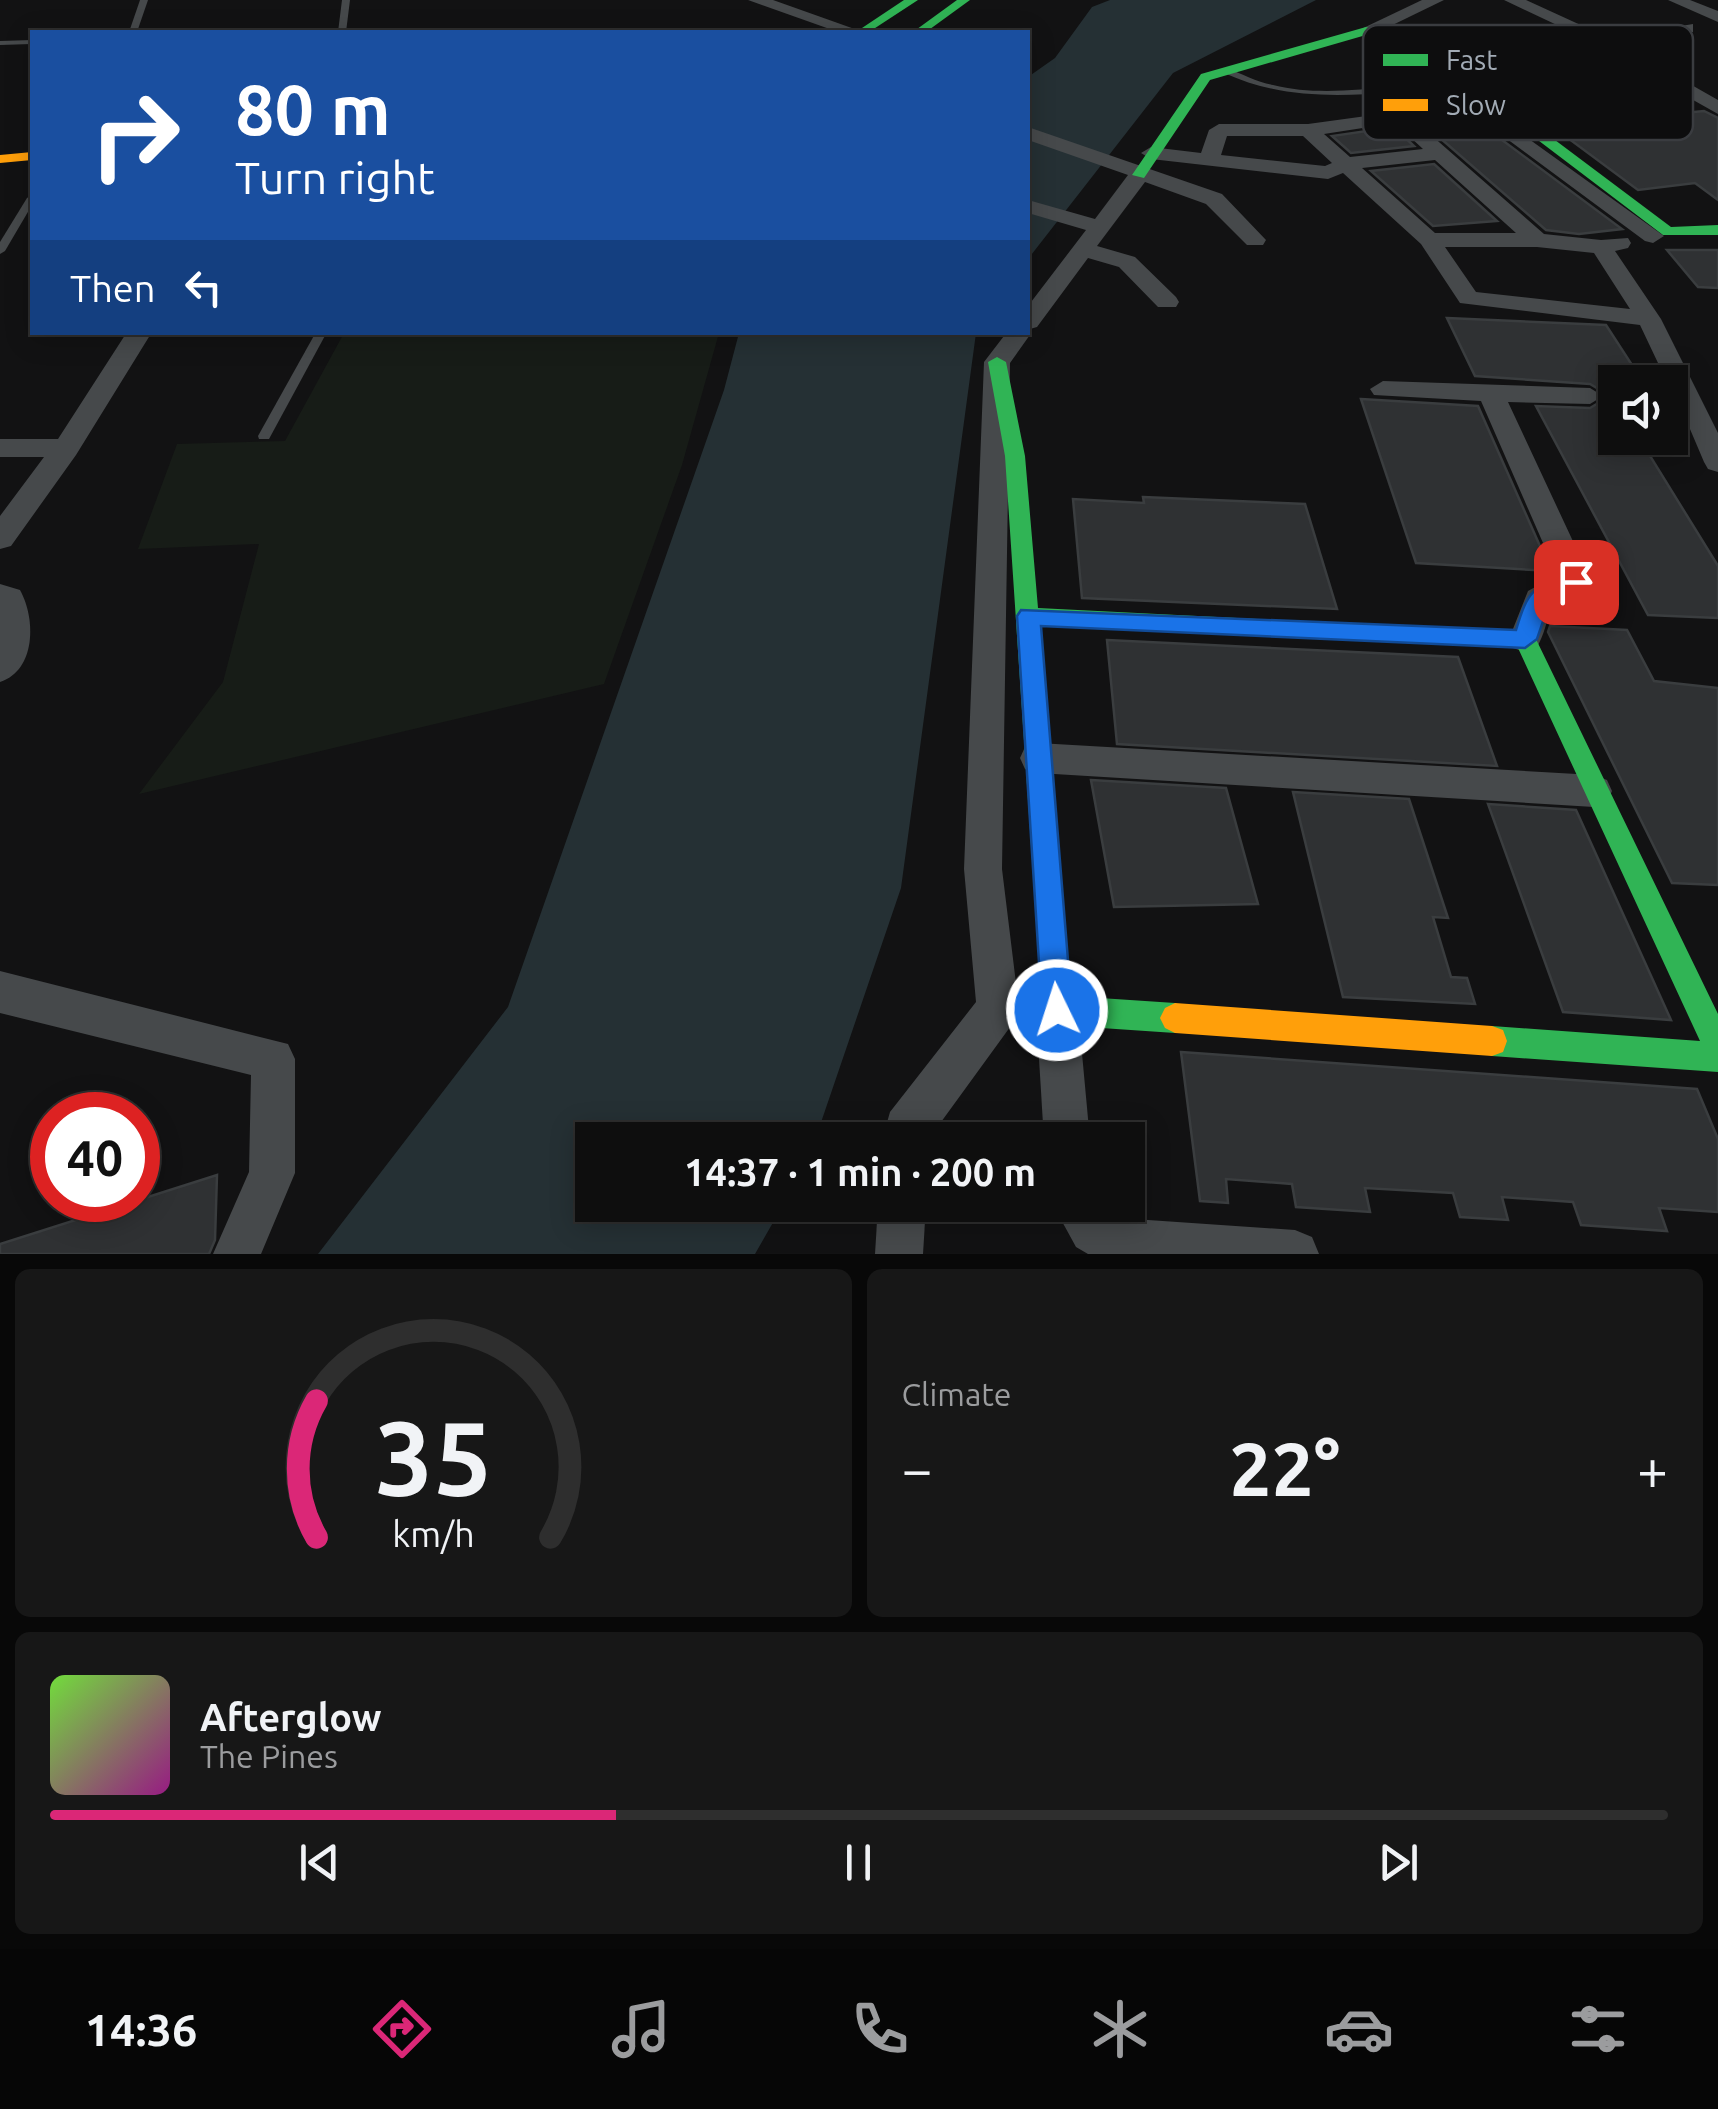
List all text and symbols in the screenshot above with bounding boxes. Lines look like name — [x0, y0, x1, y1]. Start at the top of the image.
legend — [1363, 25, 1693, 140]
text: Fast — [1446, 44, 1497, 75]
icon: right — [70, 70, 200, 200]
text: 80 m — [235, 70, 391, 148]
text: Slow — [1446, 89, 1506, 120]
text: Turn right — [235, 152, 435, 203]
icon: left — [176, 260, 231, 315]
text: Then — [70, 267, 156, 309]
map controls — [1598, 365, 1688, 455]
button: sound — [1598, 365, 1688, 455]
pin — [1534, 540, 1619, 625]
icon: arrive — [1549, 555, 1604, 610]
position arrow — [1005, 958, 1109, 1062]
speed limit sign: 40 — [30, 1092, 160, 1222]
text: 14:37 · 1 min · 200 m — [684, 1151, 1036, 1193]
text: Climate — [902, 1376, 1012, 1412]
text: 35 — [375, 1398, 492, 1515]
text: 22° — [1229, 1426, 1340, 1510]
text: − — [902, 1438, 933, 1499]
text: + — [1637, 1438, 1668, 1499]
text: km/h — [392, 1514, 475, 1554]
text: Afterglow — [200, 1696, 382, 1738]
text: The Pines — [200, 1738, 338, 1774]
icon: previous — [292, 1835, 347, 1890]
icon: pause — [831, 1835, 886, 1890]
icon: next — [1371, 1835, 1426, 1890]
icon: directions — [367, 1994, 437, 2064]
icon: music — [606, 1994, 676, 2064]
icon: phone — [845, 1994, 915, 2064]
icon: climate — [1085, 1994, 1155, 2064]
icon: car — [1324, 1994, 1394, 2064]
icon: filters — [1563, 1994, 1633, 2064]
text: 14:36 — [85, 2004, 197, 2055]

